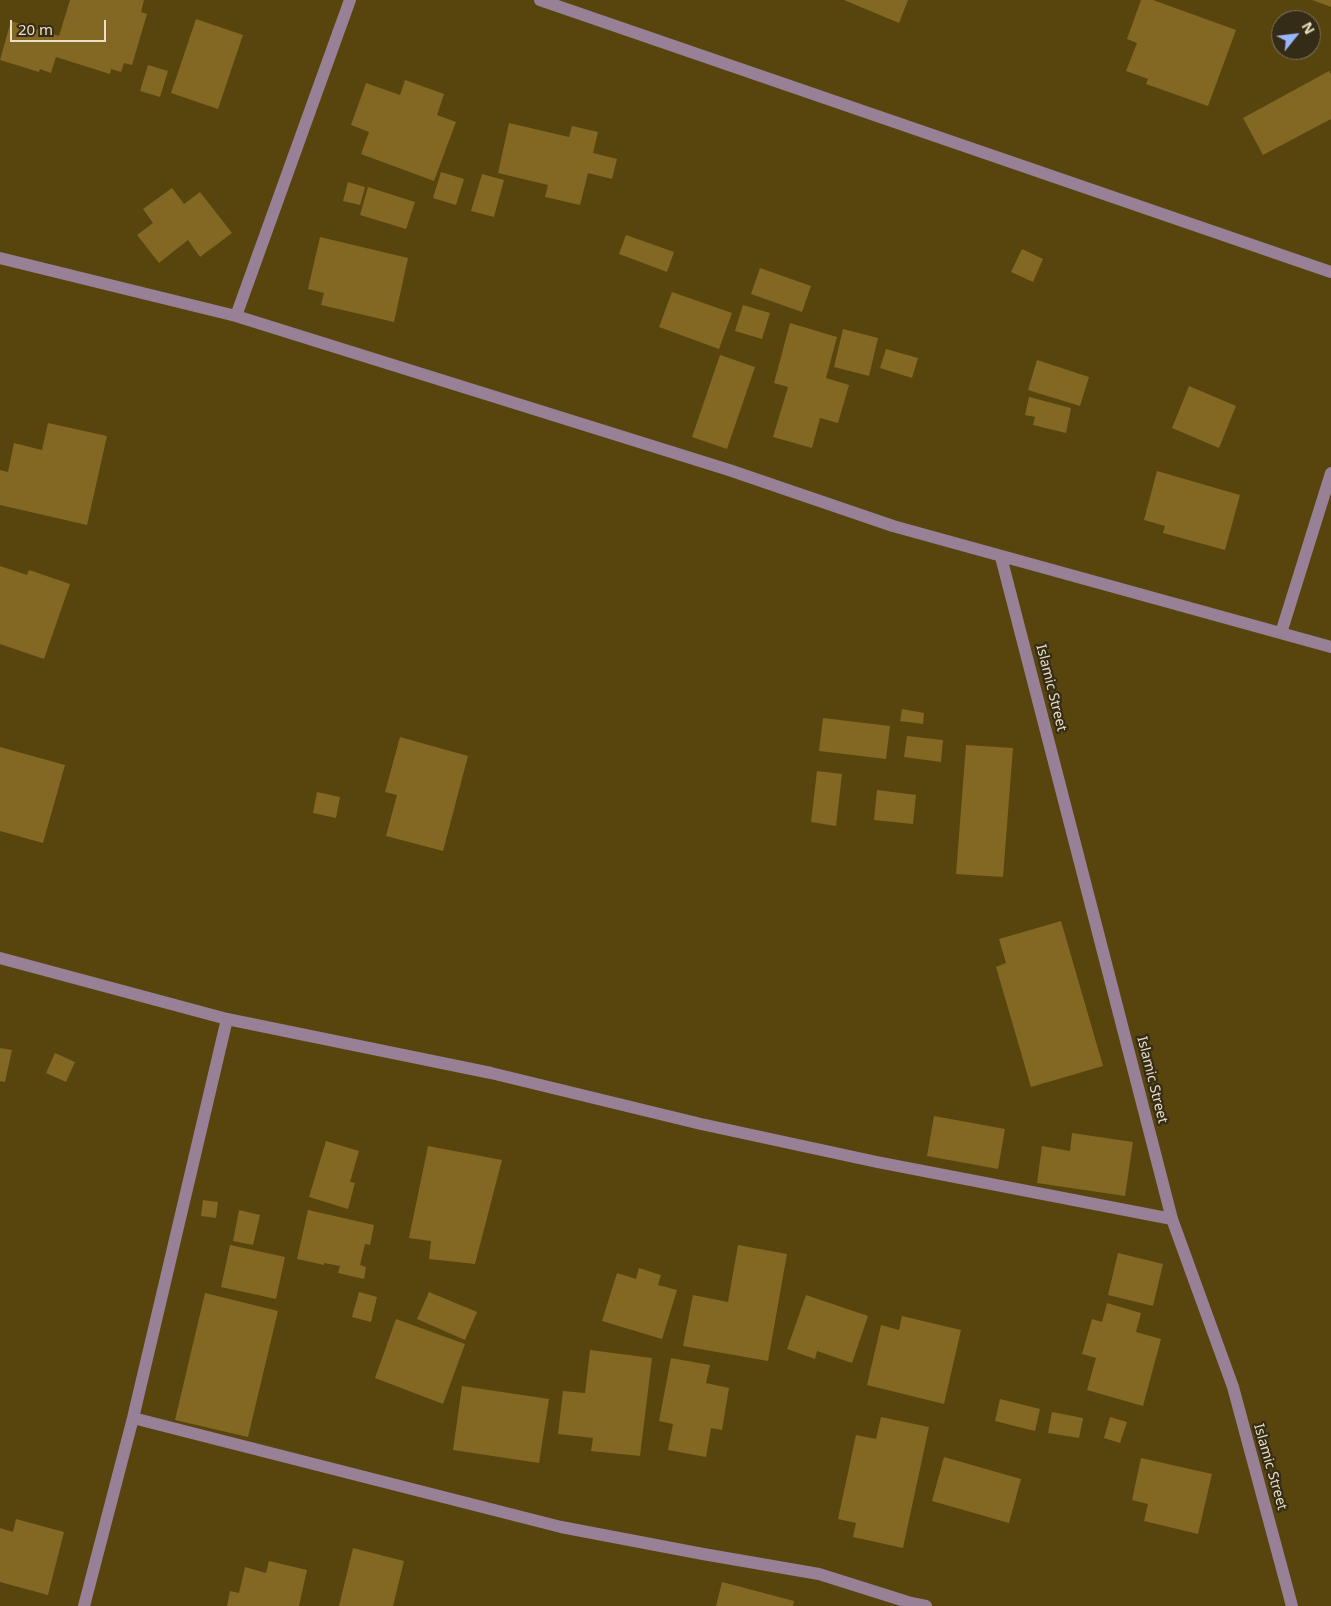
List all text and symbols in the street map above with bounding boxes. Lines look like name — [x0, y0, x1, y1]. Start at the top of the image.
scale bar — [12, 10, 109, 42]
north arrow — [1271, 10, 1321, 60]
text: N — [1298, 18, 1320, 38]
text: 20 m — [18, 19, 53, 39]
street label: Islamic Street — [1032, 643, 1070, 733]
street label: Islamic Street — [1133, 1035, 1171, 1125]
street label: Islamic Street — [1250, 1422, 1290, 1512]

